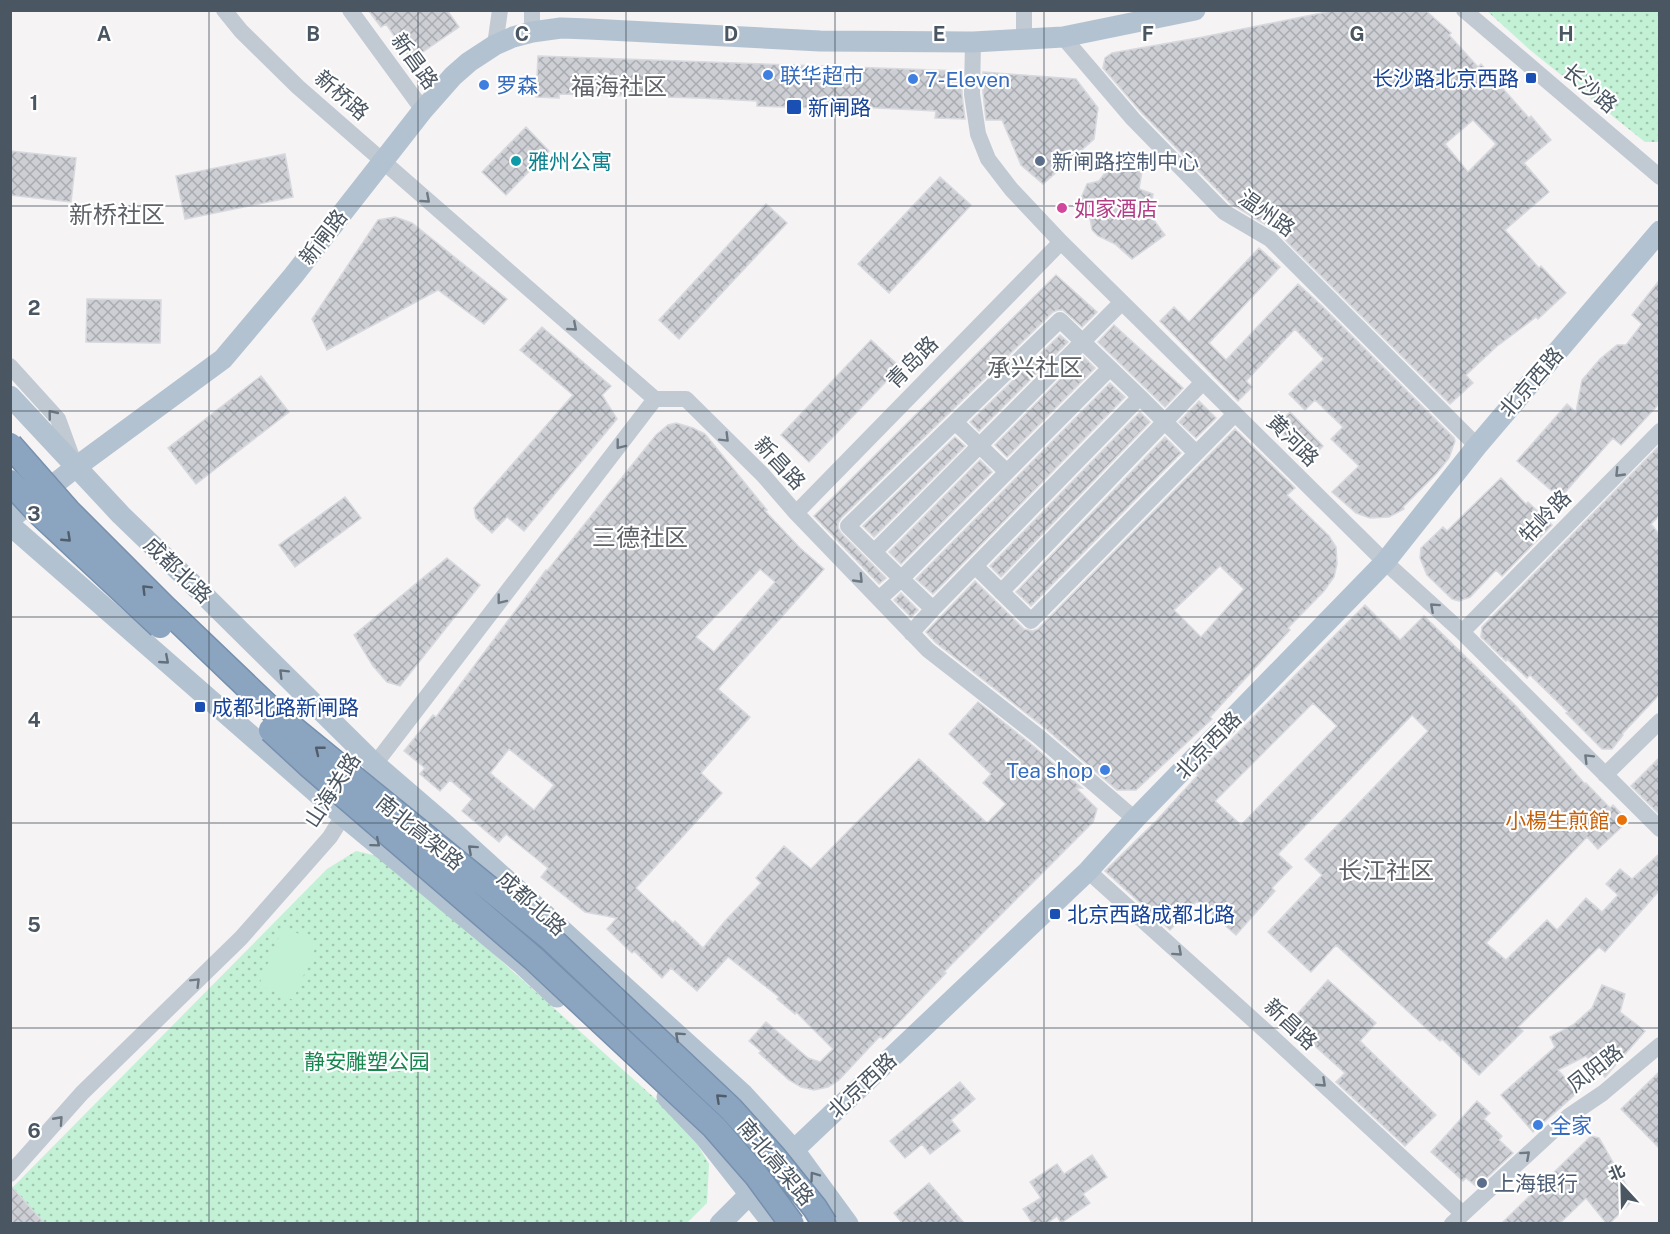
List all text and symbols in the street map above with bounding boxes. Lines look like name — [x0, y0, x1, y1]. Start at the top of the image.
text: A — [97, 22, 111, 46]
text: B — [306, 22, 320, 46]
text: C — [515, 22, 529, 46]
text: D — [724, 22, 738, 46]
text: E — [933, 22, 945, 46]
text: F — [1142, 22, 1154, 46]
text: G — [1349, 22, 1365, 46]
text: H — [1558, 22, 1574, 46]
street label: 新昌路 — [386, 28, 444, 94]
street label: 长沙路 — [1558, 58, 1622, 118]
place label: 联华超市 — [780, 63, 864, 88]
street label: 新桥路 — [310, 65, 374, 125]
place label: 长沙路北京西路 — [1372, 66, 1519, 91]
place label: 7-Eleven — [925, 67, 1010, 92]
marker: 联华超市 — [761, 68, 775, 82]
marker: 长沙路北京西路 — [1524, 71, 1538, 85]
district label: 福海社区 — [571, 72, 667, 100]
marker: 7-Eleven — [906, 72, 920, 86]
place label: 罗森 — [496, 73, 538, 98]
marker: 罗森 — [477, 78, 491, 92]
text: 1 — [30, 91, 38, 115]
place label: 新闸路 — [808, 95, 871, 120]
marker: 新闸路 — [785, 98, 803, 116]
place label: 雅州公寓 — [528, 149, 612, 174]
place label: 新闸路控制中心 — [1052, 149, 1199, 174]
marker: 雅州公寓 — [509, 154, 523, 168]
marker: 新闸路控制中心 — [1033, 154, 1047, 168]
street label: 温州路 — [1234, 185, 1300, 241]
one-way arrow — [419, 191, 430, 202]
place label: 如家酒店 — [1074, 196, 1158, 221]
district label: 新桥社区 — [69, 200, 165, 228]
marker: 如家酒店 — [1055, 201, 1069, 215]
street label: 新闸路 — [294, 204, 352, 270]
text: 2 — [28, 296, 40, 320]
one-way arrow — [566, 320, 577, 331]
street label: 青岛路 — [881, 331, 943, 393]
street label: 北京西路 — [1494, 342, 1568, 422]
district label: 承兴社区 — [987, 353, 1083, 381]
one-way arrow — [48, 409, 59, 420]
street label: 黄河路 — [1262, 409, 1324, 471]
one-way arrow — [718, 431, 729, 441]
street label: 新昌路 — [749, 431, 811, 495]
one-way arrow — [616, 438, 627, 449]
one-way arrow — [1615, 465, 1626, 476]
street label: 牯岭路 — [1514, 485, 1576, 547]
text: 3 — [27, 502, 41, 526]
district label: 三德社区 — [592, 523, 688, 551]
one-way arrow — [60, 531, 70, 542]
street label: 成都北路 — [139, 532, 217, 608]
one-way arrow — [852, 571, 863, 582]
one-way arrow — [142, 586, 153, 597]
one-way arrow — [497, 593, 508, 604]
one-way arrow — [1430, 603, 1441, 614]
one-way arrow — [159, 653, 169, 664]
one-way arrow — [280, 670, 291, 681]
place label: 成都北路新闸路 — [212, 695, 359, 720]
marker: 成都北路新闸路 — [193, 700, 207, 714]
street label: 北京西路 — [1170, 706, 1246, 784]
text: 4 — [27, 708, 41, 732]
one-way arrow — [315, 746, 326, 757]
street label: 山海关路 — [299, 748, 365, 832]
one-way arrow — [1585, 754, 1595, 765]
place label: Tea shop — [1006, 758, 1093, 783]
marker: Tea shop — [1098, 763, 1112, 777]
street label: 南北高架路 — [371, 789, 469, 875]
place label: 小楊生煎館 — [1505, 808, 1610, 833]
marker: 小楊生煎館 — [1615, 813, 1629, 827]
one-way arrow — [369, 836, 380, 847]
one-way arrow — [468, 845, 479, 856]
district label: 长江社区 — [1338, 856, 1434, 884]
street label: 成都北路 — [492, 866, 572, 940]
place label: 北京西路成都北路 — [1067, 902, 1235, 927]
marker: 北京西路成都北路 — [1048, 907, 1062, 921]
text: 5 — [27, 913, 41, 937]
one-way arrow — [1171, 945, 1182, 956]
one-way arrow — [189, 978, 200, 989]
street label: 新昌路 — [1259, 993, 1323, 1055]
one-way arrow — [675, 1032, 686, 1043]
street label: 凤阳路 — [1562, 1039, 1628, 1097]
street label: 北京西路 — [823, 1047, 901, 1123]
park label: 静安雕塑公园 — [304, 1049, 430, 1074]
one-way arrow — [1315, 1076, 1326, 1087]
one-way arrow — [716, 1095, 727, 1106]
place label: 全家 — [1550, 1113, 1592, 1138]
street label: 南北高架路 — [733, 1114, 819, 1210]
one-way arrow — [52, 1116, 63, 1127]
marker: 全家 — [1531, 1118, 1545, 1132]
text: 6 — [27, 1119, 41, 1143]
one-way arrow — [1519, 1151, 1529, 1162]
north arrow — [1592, 1156, 1652, 1216]
text: 北 — [1606, 1161, 1628, 1184]
place label: 上海银行 — [1494, 1171, 1578, 1196]
one-way arrow — [810, 1172, 821, 1183]
marker: 上海银行 — [1475, 1176, 1489, 1190]

